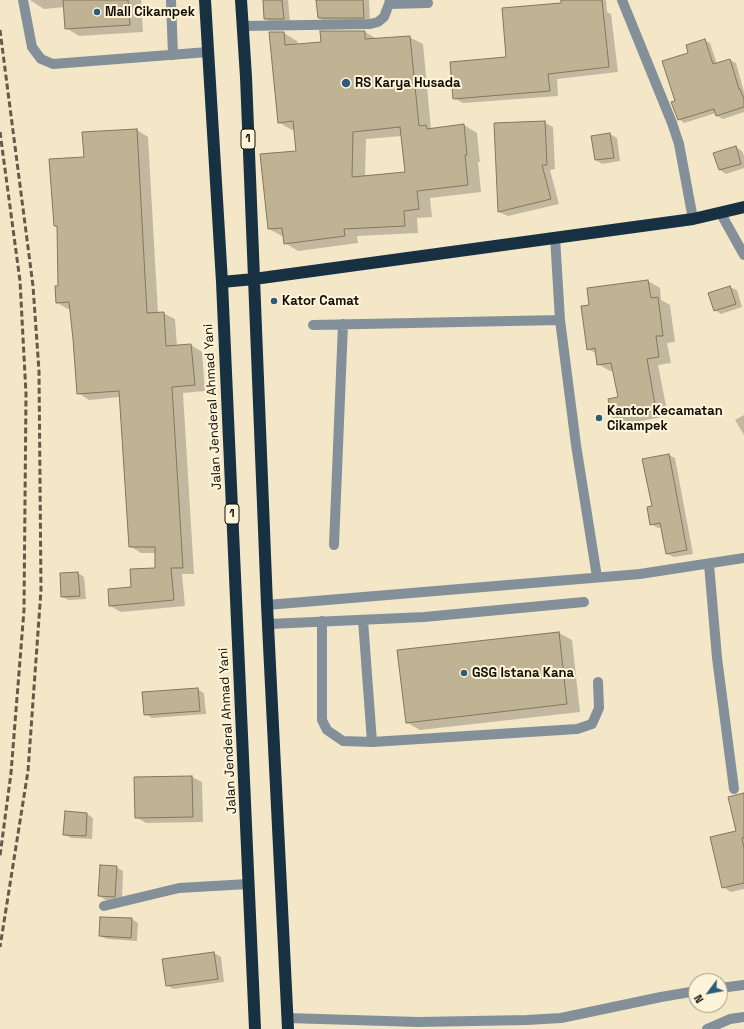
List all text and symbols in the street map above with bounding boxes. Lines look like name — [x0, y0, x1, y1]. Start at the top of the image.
place label: Mall Cikampek — [105, 4, 195, 20]
marker: Mall Cikampek — [92, 7, 102, 17]
place label: RS Karya Husada — [355, 75, 461, 91]
marker: RS Karya Husada — [340, 77, 352, 89]
road number: 1 — [241, 129, 255, 149]
place label: Kator Camat — [282, 293, 359, 309]
marker: Kator Camat — [269, 296, 279, 306]
street label: Jalan Jenderal Ahmad Yani — [201, 323, 225, 491]
place label: Kantor Kecamatan Cikampek — [607, 403, 723, 434]
marker: Kantor Kecamatan Cikampek — [594, 413, 604, 423]
road number: 1 — [225, 504, 239, 524]
street label: Jalan Jenderal Ahmad Yani — [216, 647, 240, 815]
place label: GSG Istana Kana — [472, 665, 574, 681]
marker: GSG Istana Kana — [459, 668, 469, 678]
north arrow — [688, 973, 728, 1013]
text: N — [691, 992, 707, 1006]

